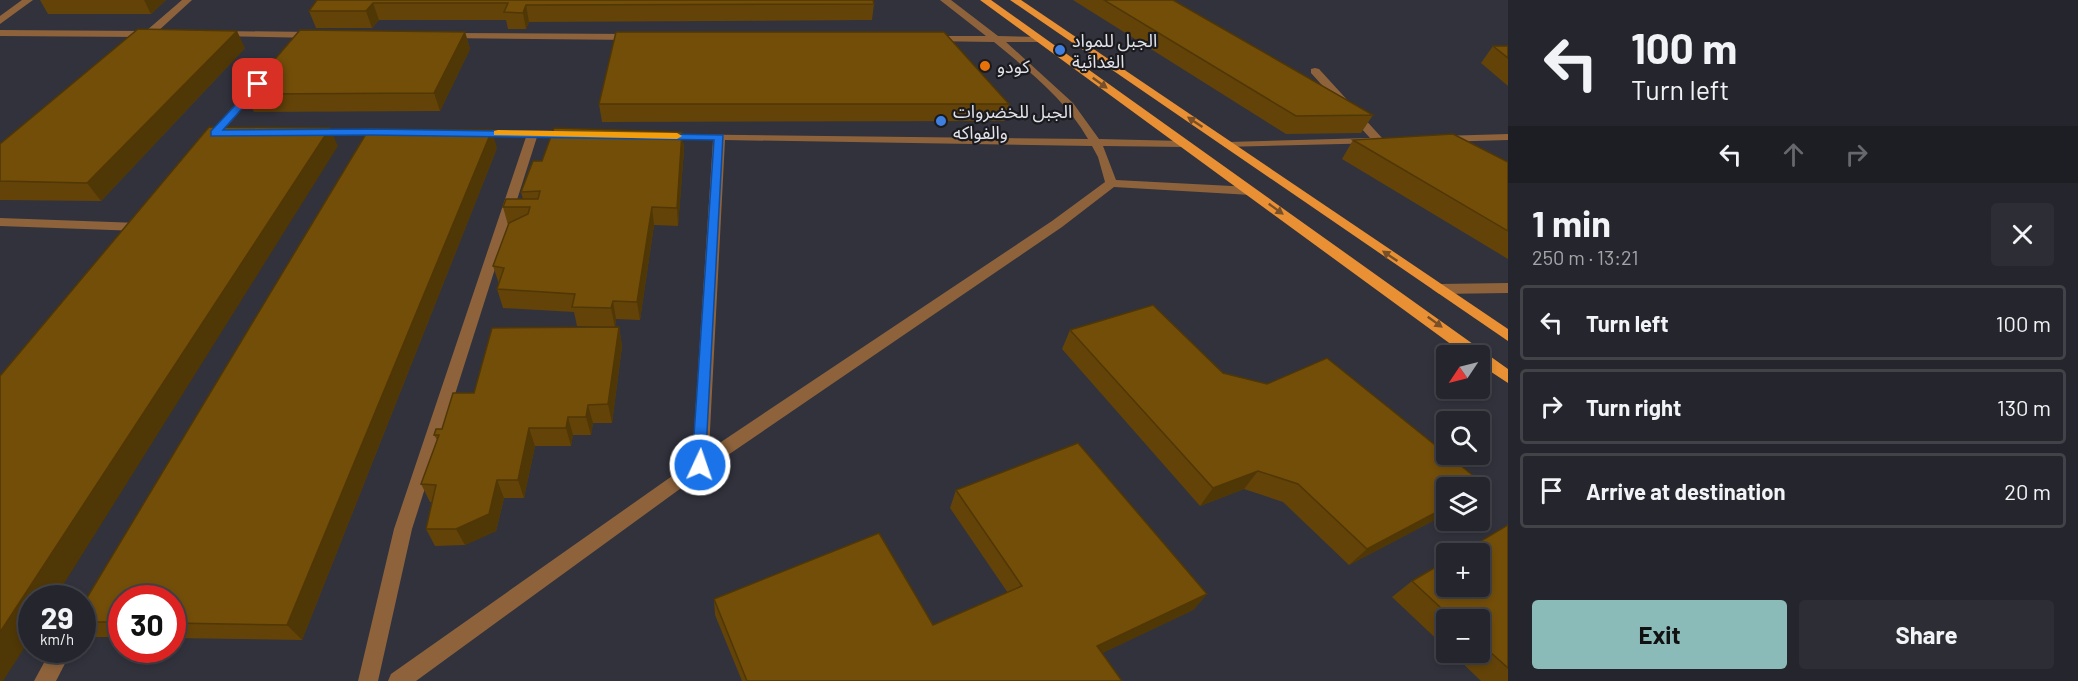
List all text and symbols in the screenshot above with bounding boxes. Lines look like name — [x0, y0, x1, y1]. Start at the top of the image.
text: 100 m — [1631, 22, 1737, 72]
icon: left — [1532, 24, 1610, 102]
place label: الجبل للمواد الغدائية — [1072, 29, 1157, 72]
marker: الجبل للمواد الغدائية — [1053, 43, 1067, 57]
place label: كودو — [997, 55, 1030, 78]
pin — [232, 58, 283, 109]
marker: كودو — [978, 59, 992, 73]
icon: arrive — [241, 67, 274, 100]
text: Turn left — [1631, 73, 1729, 105]
one-way arrow — [1093, 77, 1108, 89]
place label: الجبل للخضروات والفواكه — [953, 100, 1072, 144]
marker: الجبل للخضروات والفواكه — [934, 114, 948, 128]
one-way arrow — [1187, 116, 1203, 128]
icon: left — [1714, 138, 1747, 171]
icon: ahead — [1777, 138, 1810, 171]
icon: right — [1840, 138, 1873, 171]
text: 1 min — [1532, 201, 1611, 244]
one-way arrow — [1268, 203, 1284, 215]
button: close — [1991, 203, 2054, 266]
text: 250 m · 13:21 — [1532, 245, 1639, 269]
one-way arrow — [1382, 250, 1399, 261]
icon: left — [1535, 306, 1568, 339]
text: Turn left — [1586, 310, 1669, 336]
text: 100 m — [1996, 310, 2051, 336]
one-way arrow — [1427, 316, 1442, 328]
north arrow — [1436, 345, 1490, 399]
map controls — [1436, 345, 1490, 663]
icon: right — [1535, 390, 1568, 423]
text: Turn right — [1586, 394, 1681, 420]
text: 130 m — [1997, 394, 2051, 420]
button: search — [1436, 411, 1490, 465]
position arrow — [668, 433, 732, 497]
icon: arrive — [1535, 474, 1568, 507]
button: layers — [1436, 477, 1490, 531]
text: Arrive at destination — [1586, 478, 1785, 504]
text: 20 m — [2004, 478, 2051, 504]
button: + — [1436, 543, 1490, 597]
speed limit sign: 30 — [108, 585, 186, 663]
text: 29 — [41, 599, 73, 635]
button: Exit — [1532, 600, 1787, 669]
button: Share — [1799, 600, 2054, 669]
button: − — [1436, 609, 1490, 663]
text: km/h — [40, 630, 74, 648]

